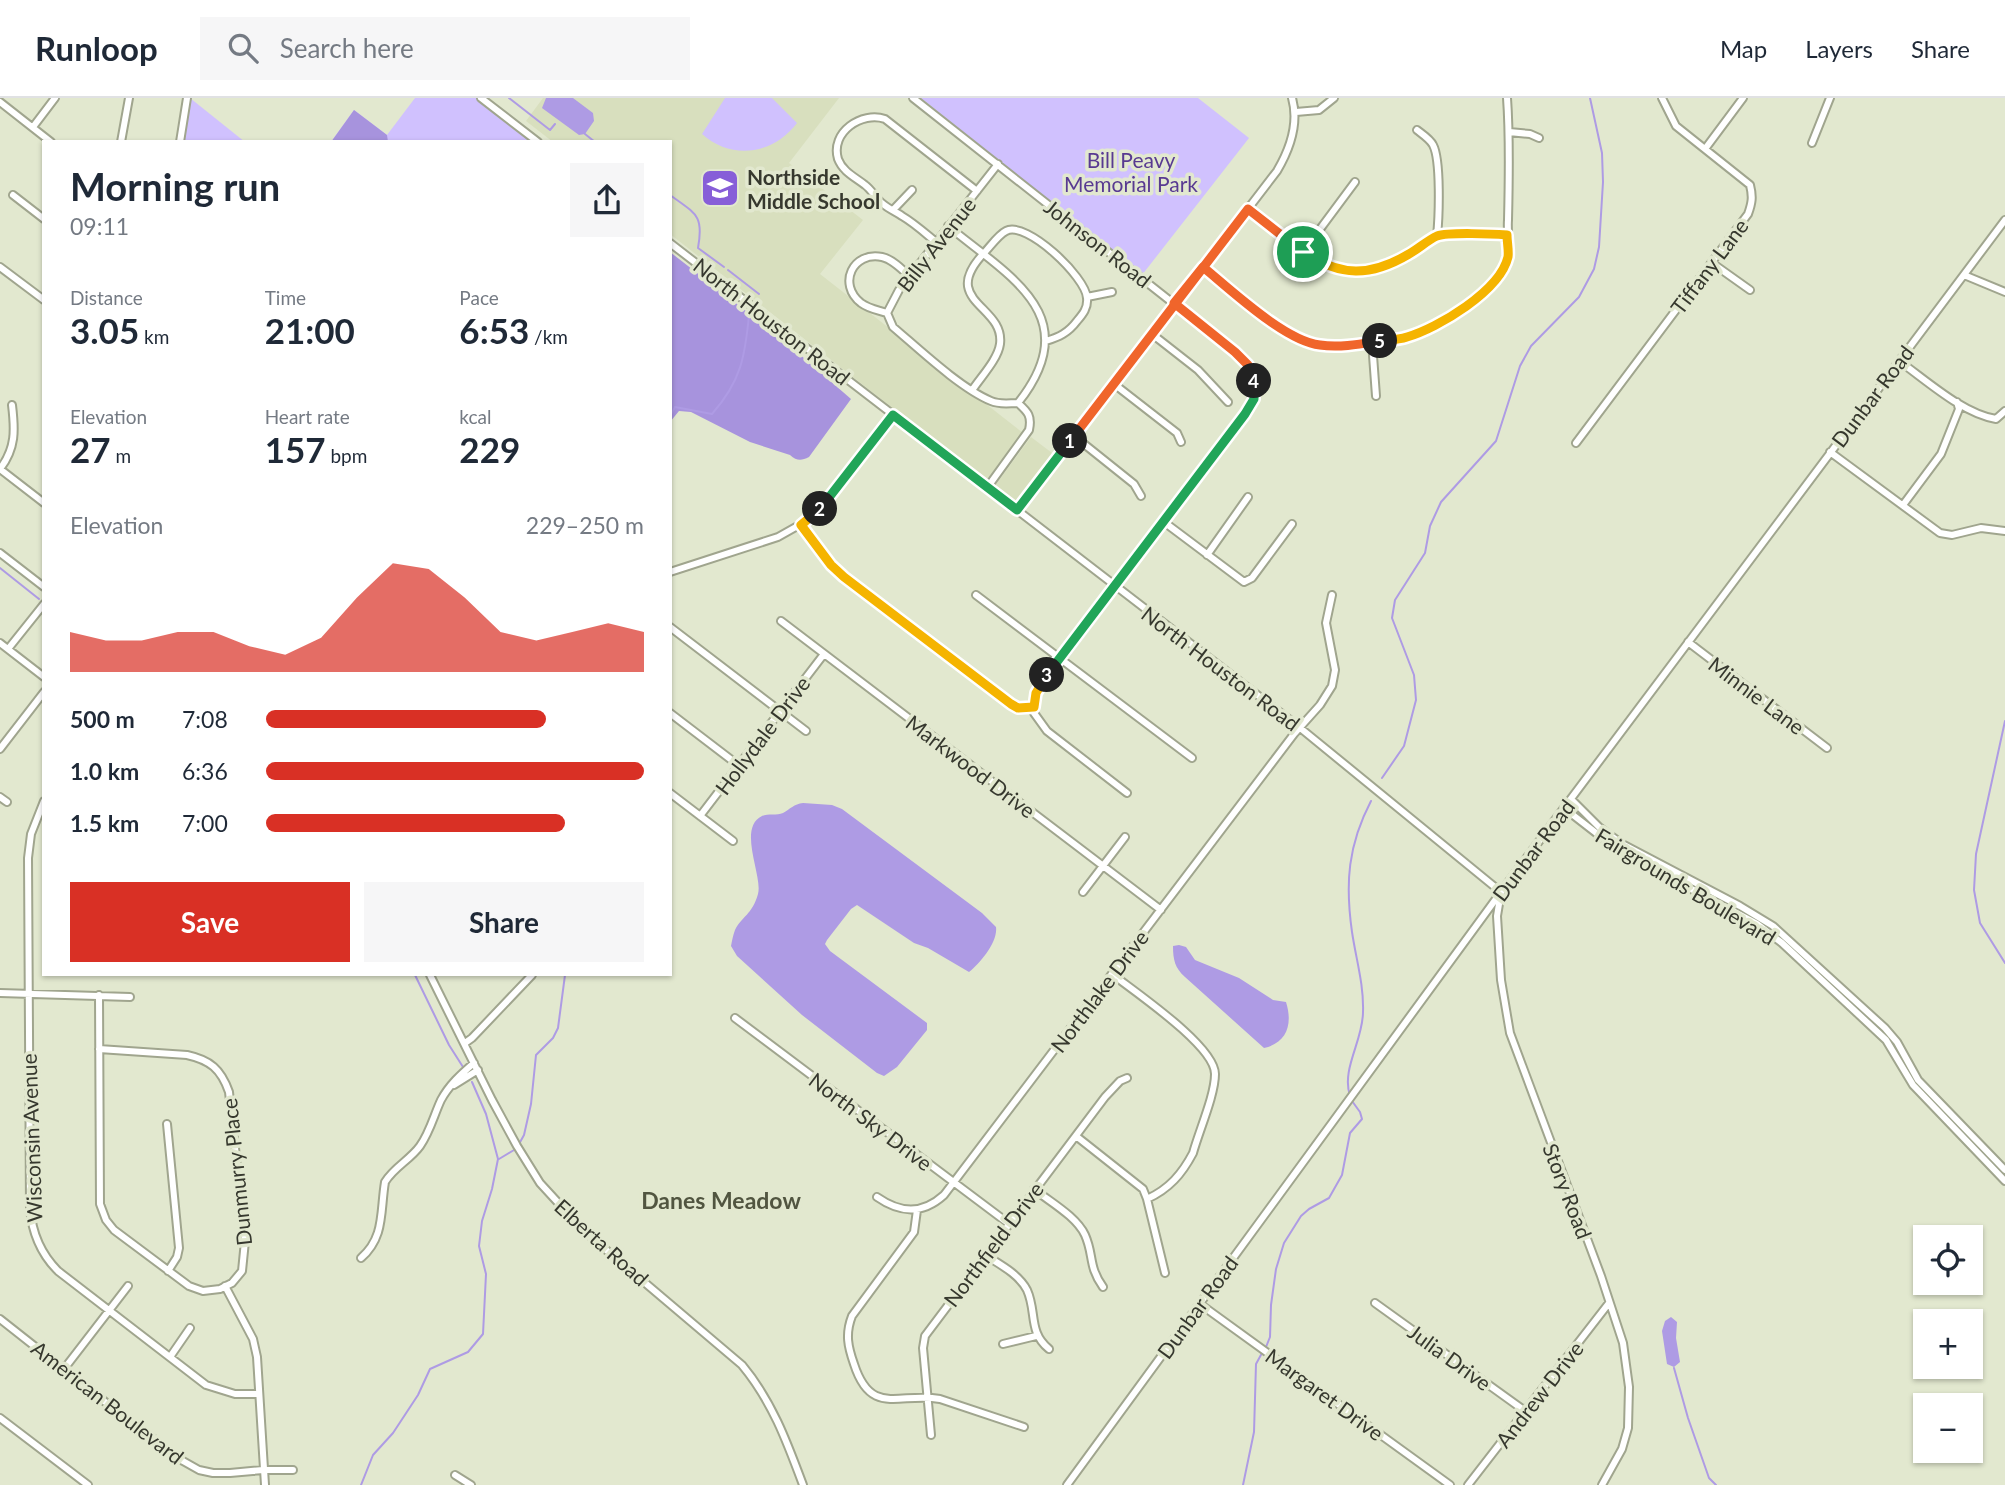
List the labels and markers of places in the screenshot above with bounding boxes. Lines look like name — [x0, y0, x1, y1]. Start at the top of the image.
place label: Northside Middle School — [747, 164, 880, 213]
school or university icon: Northside Middle School — [699, 167, 741, 209]
pin — [1273, 222, 1333, 282]
pin: 5 — [1362, 324, 1398, 358]
pin: 4 — [1236, 364, 1272, 398]
pin: 1 — [1052, 424, 1088, 458]
pin: 2 — [802, 492, 838, 526]
pin: 3 — [1030, 658, 1064, 692]

